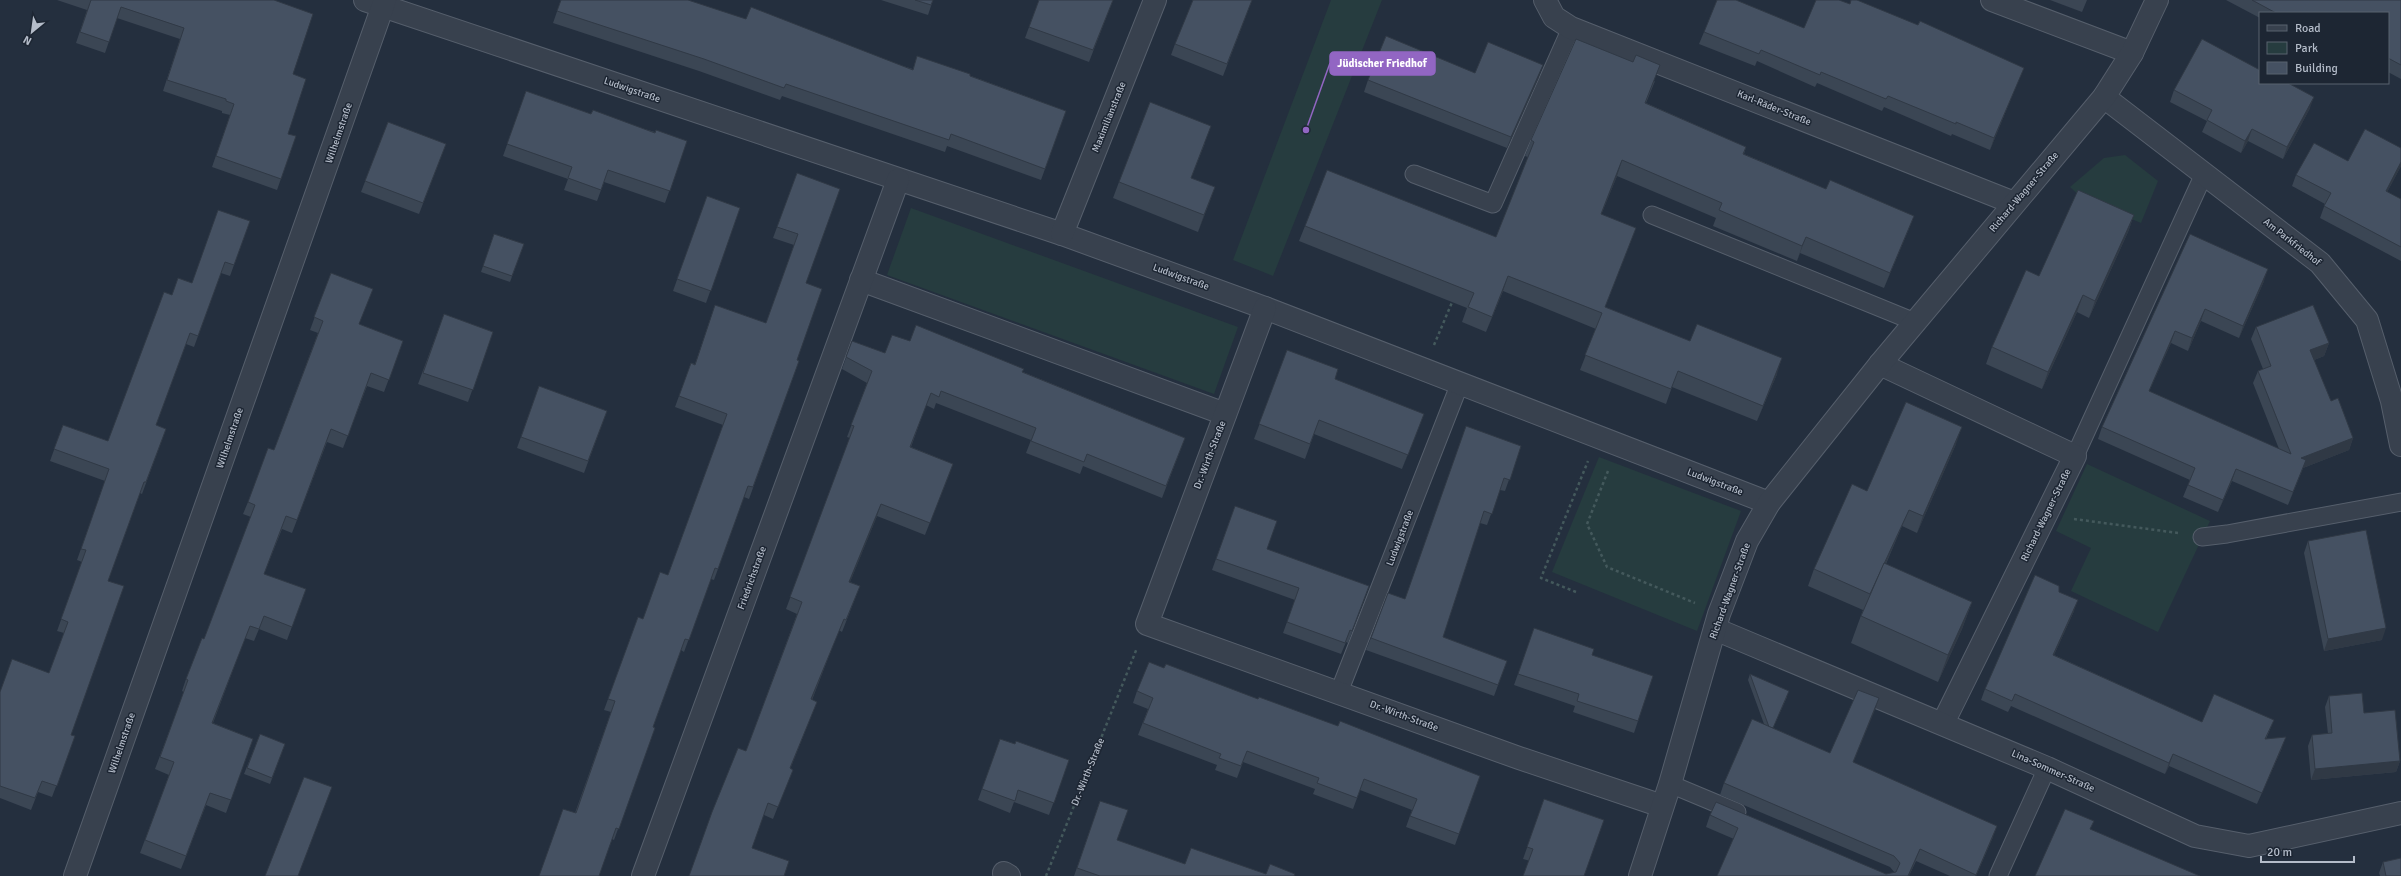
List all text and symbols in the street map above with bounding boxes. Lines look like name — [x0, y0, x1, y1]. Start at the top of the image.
north arrow — [12, 12, 52, 52]
legend — [2259, 12, 2389, 84]
text: Road — [2295, 21, 2321, 36]
text: N — [21, 33, 34, 48]
text: Park — [2295, 41, 2318, 56]
callout: Jüdischer Friedhof — [1330, 52, 1435, 75]
text: Jüdischer Friedhof — [1337, 57, 1428, 70]
text: Building — [2295, 61, 2338, 76]
street label: Ludwigstraße — [602, 75, 662, 105]
street label: Maximilianstraße — [1089, 80, 1129, 154]
street label: Karl-Räder-Straße — [1735, 88, 1813, 128]
street label: Wilhelmstraße — [323, 101, 355, 165]
street label: Richard-Wagner-Straße — [1987, 149, 2061, 235]
street label: Am Parkfriedhof — [2261, 216, 2324, 269]
street label: Ludwigstraße — [1151, 261, 1211, 293]
street label: Wilhelmstraße — [214, 406, 246, 470]
street label: Dr.-Wirth-Straße — [1191, 419, 1229, 491]
street label: Ludwigstraße — [1685, 466, 1745, 498]
street label: Richard-Wagner-Straße — [2018, 467, 2074, 563]
street label: Ludwigstraße — [1384, 508, 1416, 568]
street label: Richard-Wagner-Straße — [1707, 541, 1753, 641]
street label: Friedrichstraße — [735, 545, 769, 611]
street label: Dr.-Wirth-Straße — [1368, 698, 1440, 734]
street label: Wilhelmstraße — [106, 711, 138, 775]
street label: Dr.-Wirth-Straße — [1069, 736, 1107, 808]
street label: Lina-Sommer-Straße — [2010, 747, 2096, 795]
scale bar — [2261, 838, 2354, 864]
text: 20 m — [2267, 845, 2292, 860]

